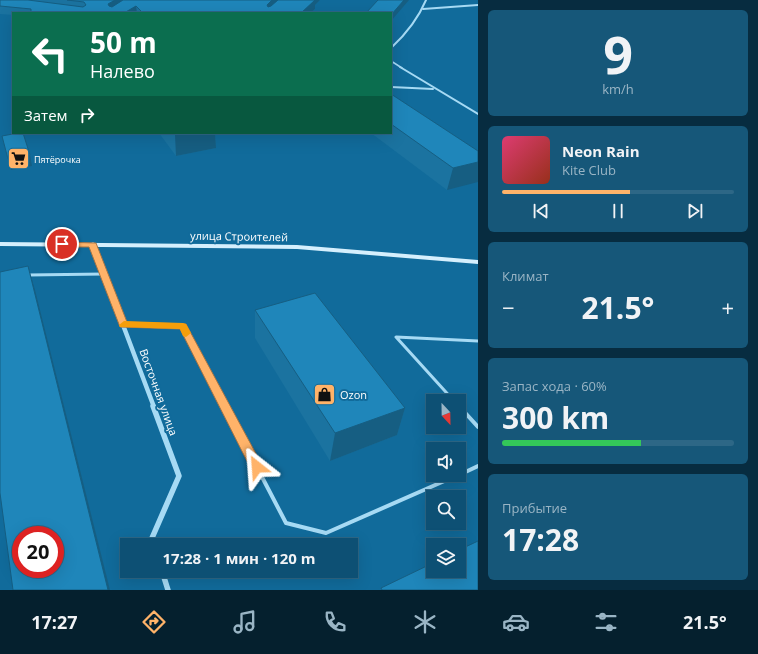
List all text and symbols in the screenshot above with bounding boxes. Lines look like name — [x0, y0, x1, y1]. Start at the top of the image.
text: 9 — [603, 18, 633, 89]
text: 50 m — [90, 23, 157, 61]
icon: left — [24, 28, 76, 80]
text: Налево — [90, 59, 155, 83]
text: km/h — [602, 80, 634, 98]
icon: right — [76, 104, 98, 126]
text: Затем — [24, 105, 68, 125]
text: Neon Rain — [562, 141, 640, 161]
supermarket icon: Пятёрочка — [6, 146, 32, 172]
place label: Пятёрочка — [34, 153, 81, 166]
text: Kite Club — [562, 161, 616, 179]
icon: previous — [530, 200, 552, 222]
icon: pause — [607, 200, 629, 222]
icon: next — [684, 200, 706, 222]
pin — [45, 227, 79, 261]
street label: улица Строителей — [190, 228, 288, 244]
icon: arrive — [51, 233, 73, 255]
text: Климат — [502, 267, 549, 285]
text: 21.5° — [582, 287, 654, 328]
text: − — [502, 292, 515, 322]
text: + — [721, 292, 734, 322]
street label: Восточная улица — [136, 347, 182, 437]
text: Запас хода · 60% — [502, 377, 607, 395]
shop icon: Ozon — [311, 381, 337, 407]
place label: Ozon — [340, 387, 367, 402]
north arrow — [426, 394, 466, 434]
map controls — [426, 394, 466, 578]
text: 300 km — [502, 397, 609, 438]
button: sound — [426, 442, 466, 482]
position arrow — [236, 446, 278, 488]
button: search — [426, 490, 466, 530]
text: Прибытие — [502, 499, 567, 517]
text: 17:28 — [502, 519, 579, 560]
speed limit sign: 20 — [12, 526, 64, 578]
button: layers — [426, 538, 466, 578]
text: 17:28 · 1 мин · 120 m — [163, 548, 315, 568]
icon: directions — [140, 608, 168, 636]
icon: music — [231, 608, 259, 636]
icon: phone — [321, 608, 349, 636]
icon: climate — [411, 608, 439, 636]
icon: car — [502, 608, 530, 636]
icon: filters — [592, 608, 620, 636]
text: 17:27 — [31, 610, 78, 634]
text: 21.5° — [683, 610, 727, 634]

